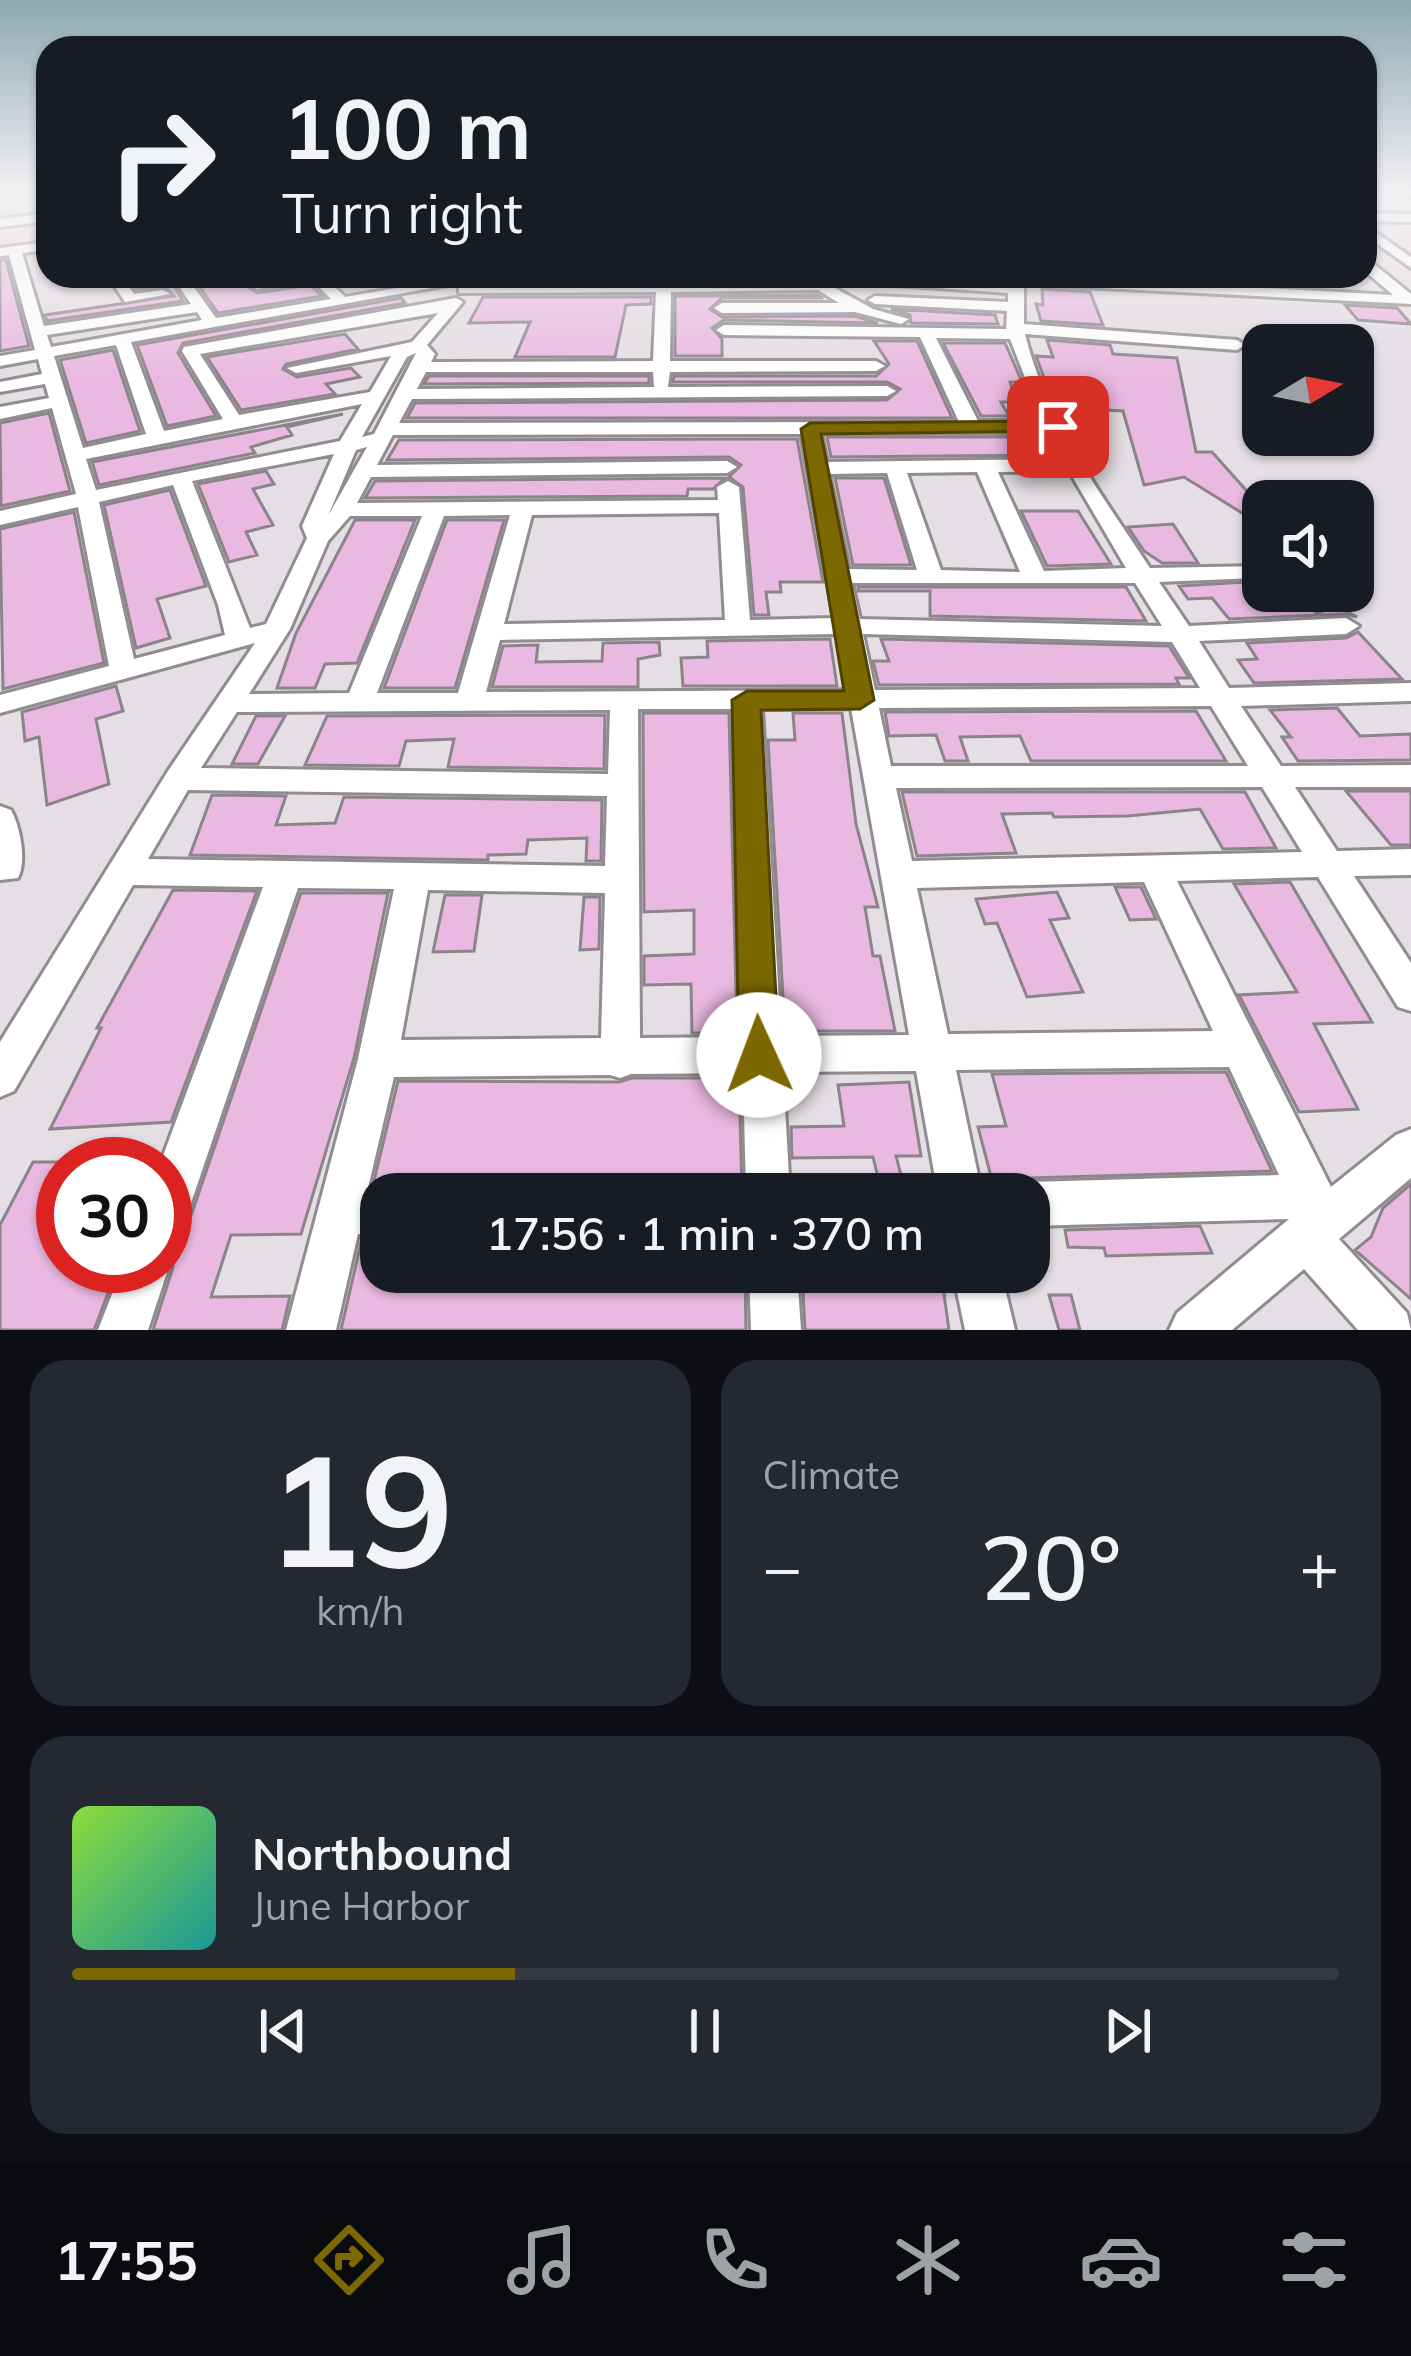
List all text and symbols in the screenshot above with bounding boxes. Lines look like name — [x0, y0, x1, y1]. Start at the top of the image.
text: 100 m — [282, 75, 532, 180]
icon: right — [84, 84, 240, 240]
text: Turn right — [282, 179, 523, 247]
north arrow — [1242, 324, 1374, 456]
map controls — [1242, 324, 1374, 612]
pin — [1007, 376, 1109, 478]
icon: arrive — [1025, 394, 1091, 460]
button: sound — [1242, 480, 1374, 612]
position arrow — [696, 992, 822, 1118]
speed limit sign: 30 — [36, 1137, 192, 1293]
text: 17:56 · 1 min · 370 m — [486, 1205, 924, 1261]
text: 19 — [267, 1410, 454, 1606]
text: Climate — [763, 1450, 900, 1499]
text: 20° — [980, 1510, 1122, 1623]
text: − — [763, 1525, 802, 1608]
text: + — [1299, 1525, 1339, 1608]
text: km/h — [316, 1586, 404, 1635]
text: Northbound — [252, 1825, 512, 1881]
text: June Harbor — [252, 1881, 469, 1930]
icon: previous — [250, 1998, 316, 2064]
icon: pause — [672, 1998, 738, 2064]
icon: next — [1095, 1998, 1161, 2064]
icon: directions — [307, 2218, 391, 2302]
icon: music — [500, 2218, 584, 2302]
icon: phone — [693, 2218, 777, 2302]
icon: climate — [886, 2218, 970, 2302]
icon: car — [1079, 2218, 1163, 2302]
icon: filters — [1272, 2218, 1356, 2302]
text: 17:55 — [55, 2226, 198, 2294]

